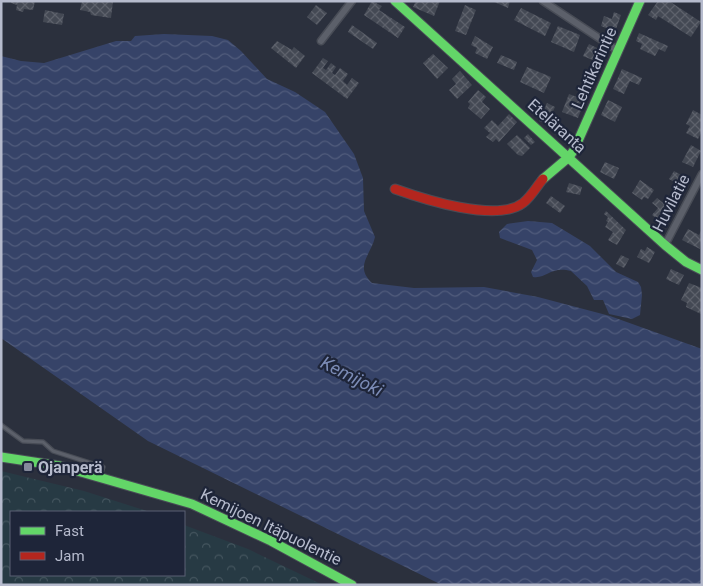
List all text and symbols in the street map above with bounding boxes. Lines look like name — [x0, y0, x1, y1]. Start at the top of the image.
street label: Lehtikarintie — [568, 24, 620, 112]
street label: Eteläranta — [524, 95, 590, 157]
street label: Huvilatie — [648, 171, 694, 235]
water label: Kemijoki — [317, 351, 387, 401]
place label: Ojanperä — [38, 458, 103, 477]
marker: Ojanperä — [22, 461, 34, 473]
street label: Kemijoen Itäpuolentie — [197, 485, 345, 569]
legend — [10, 511, 185, 576]
text: Fast — [55, 522, 84, 540]
text: Jam — [55, 547, 85, 565]

